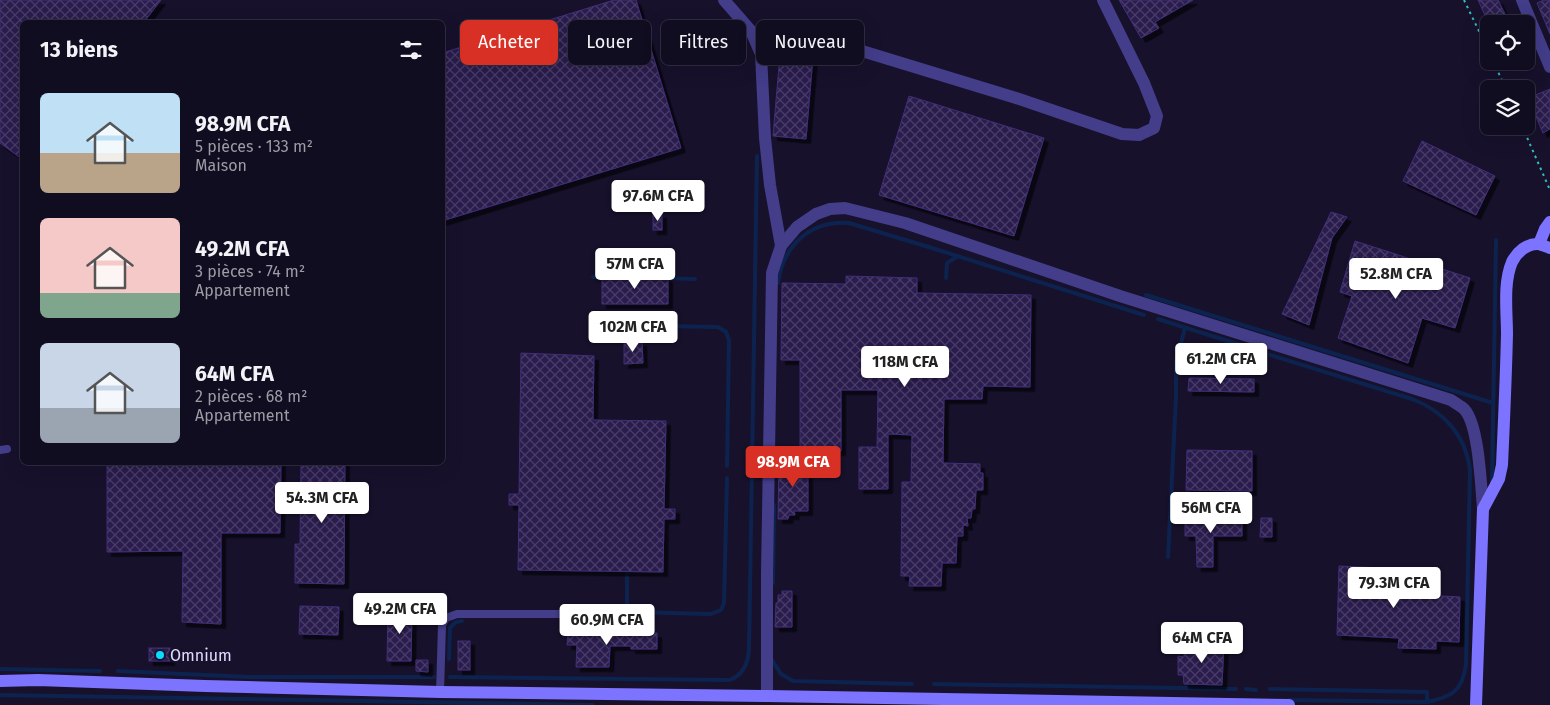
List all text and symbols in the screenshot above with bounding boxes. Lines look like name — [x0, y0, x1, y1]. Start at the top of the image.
map controls — [1480, 15, 1535, 135]
button: locate — [1480, 15, 1535, 70]
chip: Acheter — [460, 20, 558, 65]
chip: Louer — [568, 20, 651, 65]
chip: Filtres — [661, 20, 746, 65]
chip: Nouveau — [756, 20, 864, 65]
icon: filters — [397, 36, 425, 64]
text: 13 biens — [40, 37, 118, 63]
button: layers — [1480, 80, 1535, 135]
text: 98.9M CFA — [195, 111, 290, 137]
icon: home — [80, 113, 140, 173]
text: 5 pièces · 133 m² — [195, 137, 313, 156]
text: Maison — [195, 156, 247, 175]
pin: 97.6M CFA — [601, 180, 715, 222]
text: 97.6M CFA — [623, 186, 693, 205]
text: 49.2M CFA — [195, 236, 289, 262]
icon: home — [80, 238, 140, 298]
pin: 57M CFA — [589, 248, 681, 290]
text: 57M CFA — [606, 254, 664, 273]
pin: 52.8M CFA — [1339, 258, 1453, 300]
text: 3 pièces · 74 m² — [195, 262, 305, 281]
text: 52.8M CFA — [1360, 264, 1432, 283]
text: Appartement — [195, 281, 290, 300]
pin: 102M CFA — [581, 310, 685, 353]
text: 102M CFA — [600, 317, 666, 336]
pin: 61.2M CFA — [1164, 342, 1278, 385]
pin: 118M CFA — [853, 346, 957, 388]
text: 61.2M CFA — [1186, 349, 1256, 368]
text: 118M CFA — [872, 352, 938, 371]
text: 64M CFA — [195, 361, 274, 387]
icon: home — [80, 363, 140, 423]
text: 2 pièces · 68 m² — [195, 387, 307, 406]
text: Appartement — [195, 406, 290, 425]
pin: 98.9M CFA — [736, 446, 850, 488]
text: 98.9M CFA — [757, 452, 829, 471]
pin: 54.3M CFA — [265, 482, 379, 524]
text: 54.3M CFA — [286, 488, 358, 507]
pin: 56M CFA — [1165, 492, 1257, 534]
text: 56M CFA — [1181, 498, 1241, 517]
pin: 79.3M CFA — [1337, 566, 1451, 609]
text: 79.3M CFA — [1359, 573, 1429, 592]
pin: 49.2M CFA — [343, 592, 457, 635]
text: 49.2M CFA — [364, 599, 436, 618]
pin: 60.9M CFA — [550, 604, 664, 646]
text: 60.9M CFA — [571, 610, 643, 629]
pin: 64M CFA — [1156, 622, 1248, 664]
text: 64M CFA — [1172, 628, 1232, 647]
place label: Omnium — [170, 646, 232, 665]
marker: Omnium — [154, 649, 166, 661]

